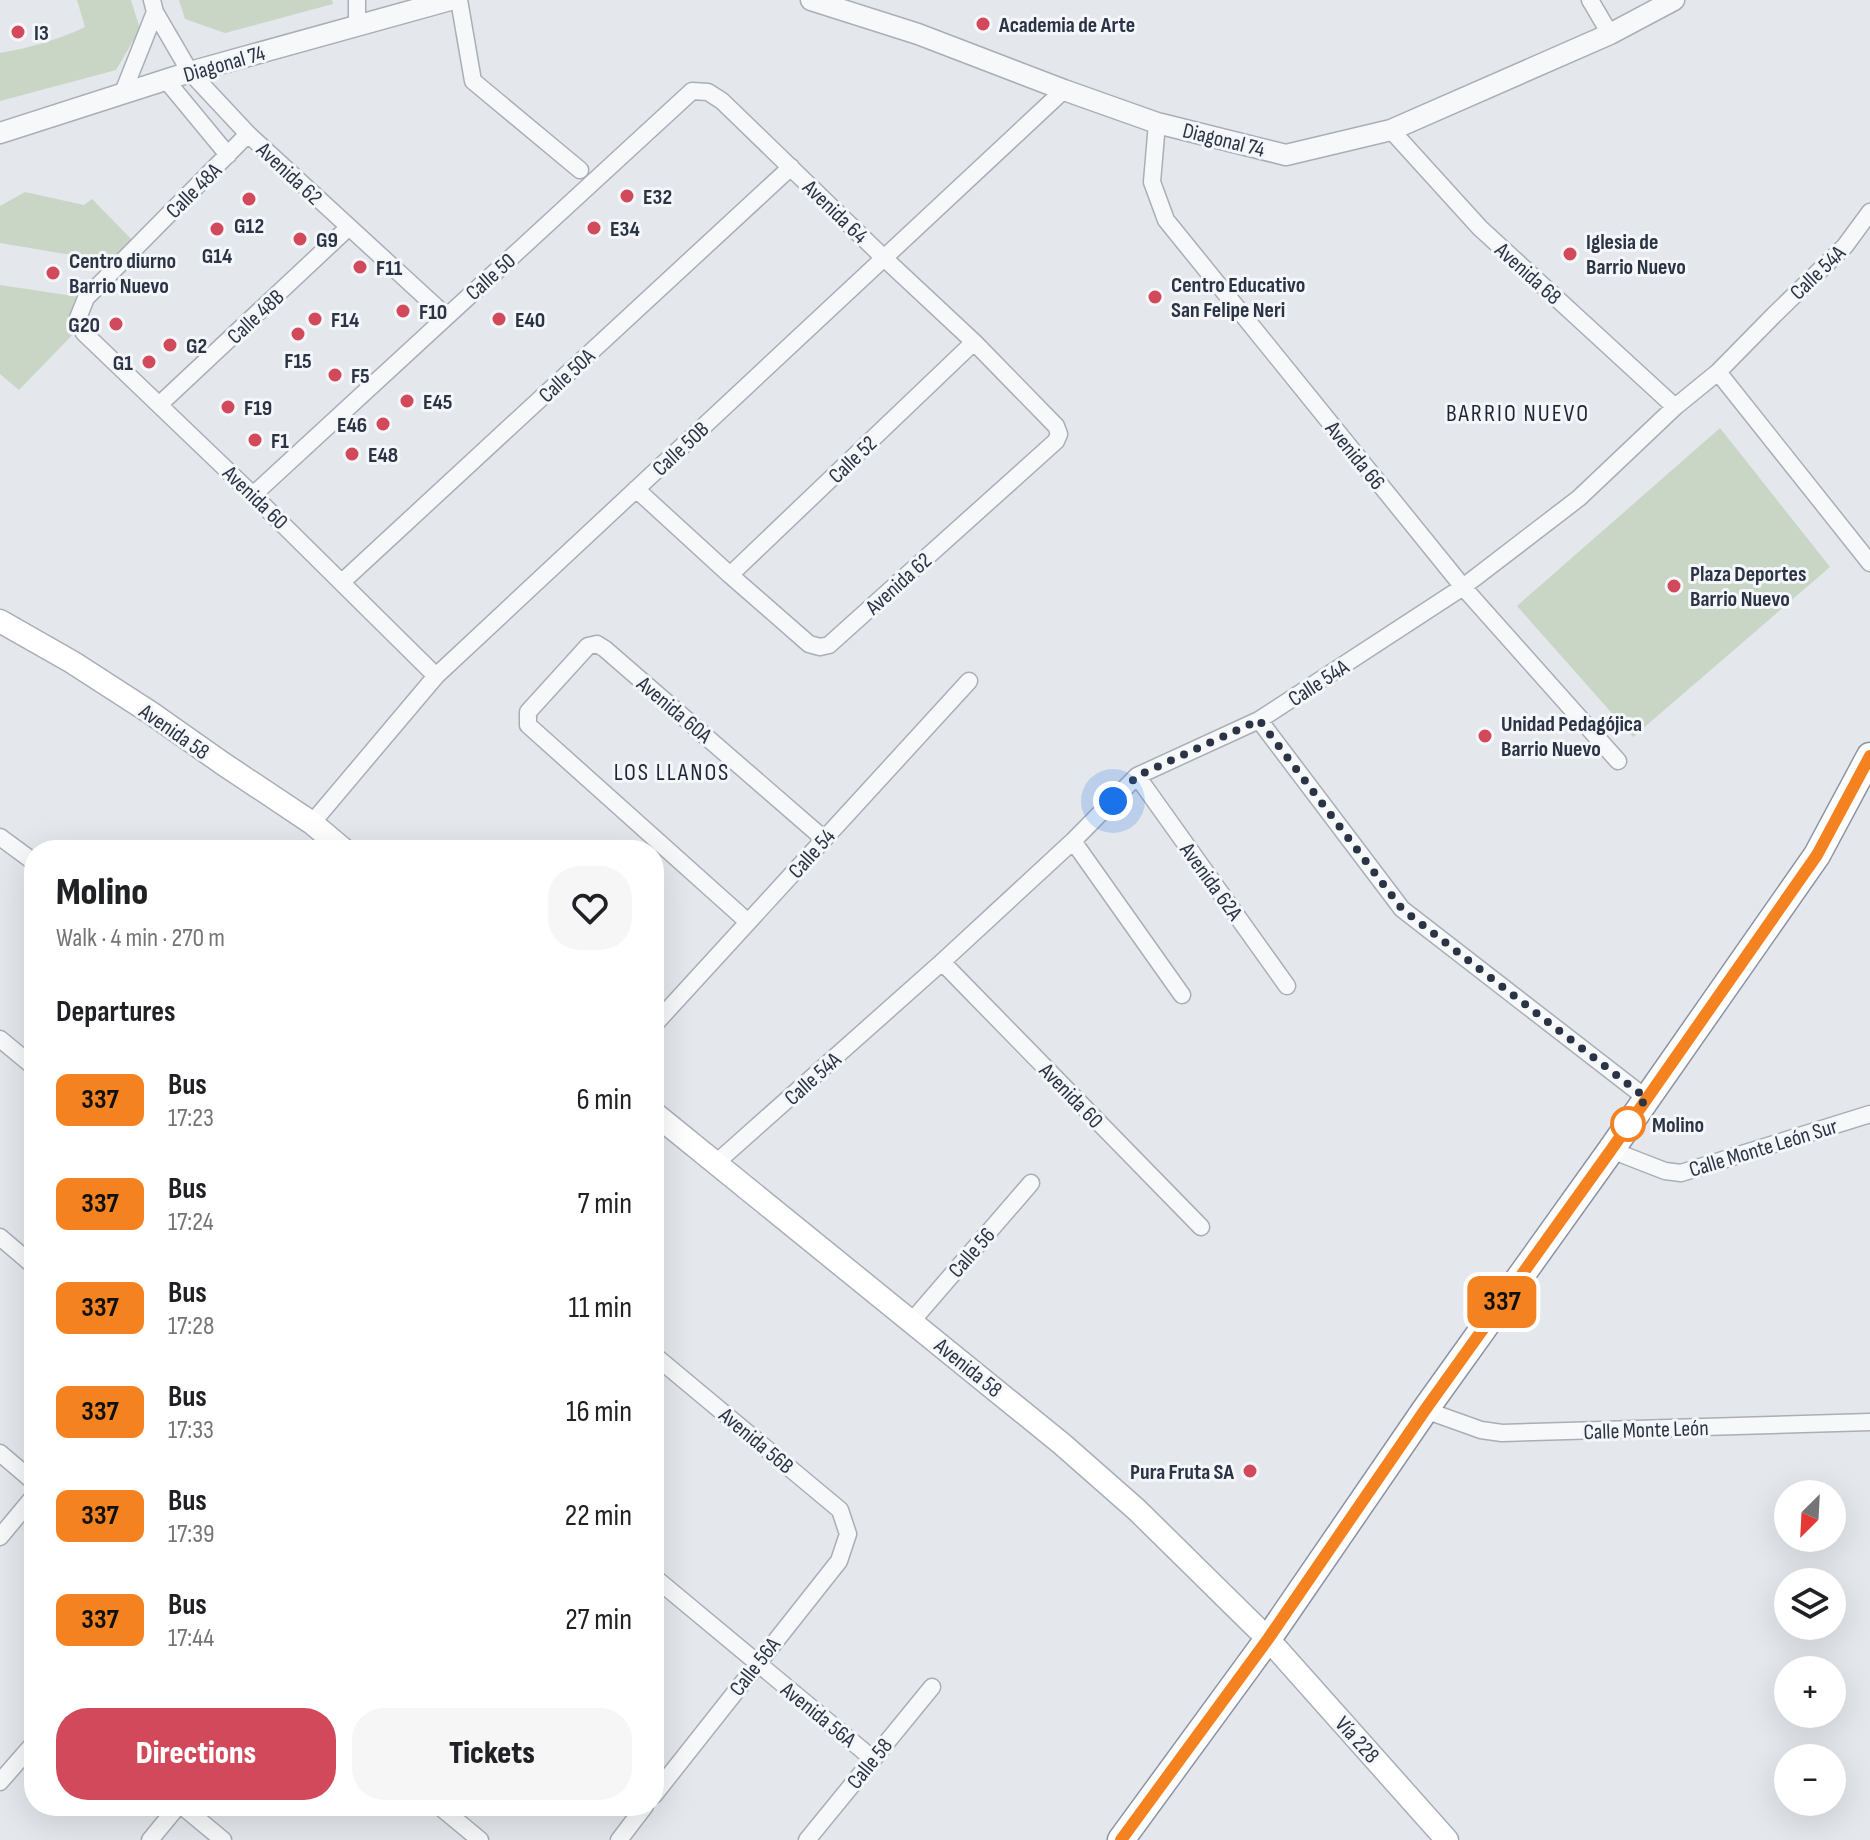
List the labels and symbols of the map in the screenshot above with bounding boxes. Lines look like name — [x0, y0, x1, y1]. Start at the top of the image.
place label: Academia de Arte — [998, 12, 1135, 39]
marker: Academia de Arte — [974, 15, 992, 33]
place label: I3 — [34, 20, 49, 47]
marker: I3 — [9, 23, 27, 41]
street label: Diagonal 74 — [181, 40, 268, 89]
street label: Diagonal 74 — [1180, 117, 1267, 164]
street label: Avenida 62 — [250, 136, 327, 211]
street label: Calle 48A — [161, 157, 228, 225]
street label: Avenida 64 — [796, 174, 873, 250]
place label: E32 — [643, 184, 672, 211]
marker: E32 — [618, 187, 636, 205]
marker: G12 — [240, 190, 258, 208]
place label: G12 — [234, 213, 264, 240]
place label: E34 — [610, 216, 640, 243]
marker: E34 — [585, 219, 603, 237]
marker: G14 — [208, 220, 226, 238]
place label: G9 — [316, 227, 338, 254]
place label: Iglesia de Barrio Nuevo — [1586, 229, 1686, 281]
marker: G9 — [291, 230, 309, 248]
street label: Avenida 68 — [1488, 237, 1567, 311]
street label: Calle 54A — [1785, 240, 1852, 306]
place label: G14 — [202, 243, 232, 270]
marker: Iglesia de Barrio Nuevo — [1561, 245, 1579, 263]
place label: Centro diurno Barrio Nuevo — [69, 248, 176, 300]
street label: Calle 50 — [460, 248, 522, 307]
place label: F11 — [376, 255, 403, 282]
marker: F11 — [351, 258, 369, 276]
marker: Centro diurno Barrio Nuevo — [44, 264, 62, 282]
place label: Centro Educativo San Felipe Neri — [1171, 272, 1305, 324]
street label: Calle 48B — [222, 284, 290, 350]
marker: Centro Educativo San Felipe Neri — [1146, 288, 1164, 306]
place label: F10 — [419, 299, 447, 326]
marker: F10 — [394, 302, 412, 320]
place label: F14 — [331, 307, 359, 334]
place label: E40 — [515, 307, 545, 334]
marker: F14 — [306, 310, 324, 328]
marker: E40 — [490, 310, 508, 328]
place label: G20 — [68, 312, 100, 339]
marker: G20 — [107, 315, 125, 333]
marker: F15 — [289, 325, 307, 343]
place label: G2 — [186, 333, 207, 360]
marker: G2 — [161, 336, 179, 354]
street label: Calle 50A — [533, 343, 601, 409]
place label: F15 — [284, 348, 312, 375]
place label: G1 — [113, 350, 133, 377]
marker: G1 — [140, 353, 158, 371]
place label: F5 — [351, 363, 370, 390]
marker: F5 — [326, 366, 344, 384]
place label: E45 — [423, 389, 452, 416]
marker: E45 — [398, 392, 416, 410]
place label: F19 — [244, 395, 272, 422]
marker: F19 — [219, 398, 237, 416]
district label: BARRIO NUEVO — [1446, 399, 1590, 428]
place label: E46 — [337, 412, 367, 439]
marker: E46 — [374, 415, 392, 433]
street label: Avenida 66 — [1318, 415, 1391, 496]
street label: Calle 50B — [647, 416, 715, 482]
place label: F1 — [271, 428, 289, 455]
marker: F1 — [246, 431, 264, 449]
street label: Calle 52 — [823, 431, 883, 490]
place label: E48 — [368, 442, 398, 469]
marker: E48 — [343, 445, 361, 463]
street label: Avenida 60 — [216, 460, 293, 536]
street label: Avenida 62 — [860, 547, 938, 622]
place label: Plaza Deportes Barrio Nuevo — [1690, 561, 1806, 613]
marker: Plaza Deportes Barrio Nuevo — [1665, 577, 1683, 595]
street label: Calle 54A — [1283, 653, 1355, 713]
street label: Avenida 60A — [630, 670, 718, 750]
street label: Avenida 58 — [133, 698, 214, 766]
place label: Unidad Pedagójica Barrio Nuevo — [1501, 711, 1642, 763]
marker: Unidad Pedagójica Barrio Nuevo — [1476, 727, 1494, 745]
district label: LOS LLANOS — [614, 758, 730, 787]
your location — [1093, 781, 1133, 821]
street label: Calle 54 — [783, 824, 841, 884]
street label: Avenida 62A — [1173, 837, 1248, 926]
street label: Calle 54A — [779, 1046, 847, 1111]
street label: Avenida 60 — [1033, 1057, 1109, 1134]
marker: Molino — [1611, 1107, 1645, 1141]
place label: Molino — [1652, 1112, 1704, 1139]
street label: Calle Monte León Sur — [1686, 1113, 1841, 1184]
street label: Calle 56 — [943, 1222, 1001, 1284]
line badge: 337 — [1456, 1276, 1548, 1328]
street label: Avenida 58 — [928, 1332, 1007, 1404]
street label: Avenida 56B — [712, 1401, 799, 1480]
street label: Calle Monte León — [1583, 1415, 1709, 1446]
place label: Pura Fruta SA — [1130, 1459, 1235, 1486]
marker: Pura Fruta SA — [1241, 1462, 1259, 1480]
north arrow — [1774, 1480, 1846, 1552]
street label: Calle 56A — [724, 1632, 787, 1702]
street label: Avenida 56A — [774, 1676, 862, 1754]
street label: Vía 228 — [1329, 1711, 1385, 1769]
street label: Calle 58 — [841, 1733, 899, 1795]

